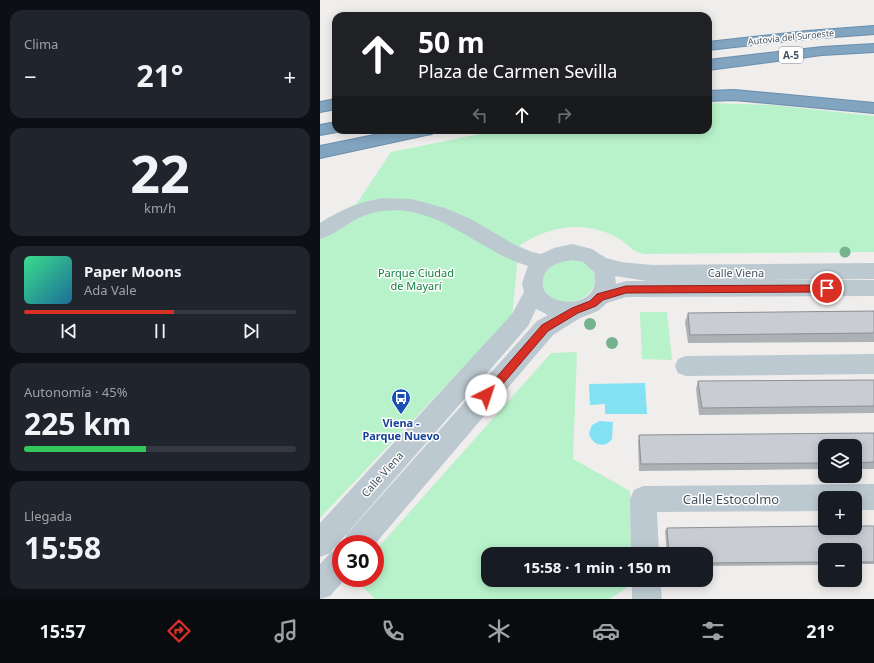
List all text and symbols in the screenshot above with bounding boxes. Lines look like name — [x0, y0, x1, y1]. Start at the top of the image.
text: 50 m — [418, 23, 485, 61]
street label: Autovía del Suroeste — [747, 26, 835, 48]
icon: ahead — [352, 28, 404, 80]
text: Clima — [24, 35, 58, 53]
road number: A-5 — [779, 47, 803, 63]
text: 21° — [136, 55, 184, 96]
text: Plaza de Carmen Sevilla — [418, 59, 617, 83]
text: − — [24, 61, 37, 91]
text: + — [283, 61, 296, 91]
icon: left — [469, 104, 491, 126]
icon: ahead — [511, 104, 533, 126]
icon: right — [553, 104, 575, 126]
text: 22 — [130, 137, 190, 208]
text: km/h — [144, 199, 176, 217]
text: Paper Moons — [84, 261, 182, 281]
park label: Parque Ciudad de Mayarí — [378, 265, 454, 293]
street label: Calle Viena — [708, 265, 764, 280]
pin — [810, 271, 844, 305]
icon: arrive — [816, 277, 838, 299]
text: Ada Vale — [84, 281, 137, 299]
icon: previous — [58, 320, 80, 342]
icon: pause — [149, 320, 171, 342]
icon: next — [240, 320, 262, 342]
position arrow — [465, 374, 507, 416]
text: Autonomía · 45% — [24, 383, 128, 401]
bus stop icon: Viena - Parque Nuevo — [390, 387, 412, 415]
text: 225 km — [24, 403, 131, 444]
place label: Viena - Parque Nuevo — [362, 415, 440, 443]
map controls — [818, 439, 862, 587]
button: layers — [818, 439, 862, 483]
street label: Calle Viena — [358, 448, 406, 500]
street label: Calle Estocolmo — [683, 490, 779, 508]
button: + — [818, 491, 862, 535]
text: Llegada — [24, 507, 72, 525]
text: 15:58 — [24, 527, 101, 568]
speed limit sign: 30 — [332, 535, 384, 587]
button: − — [818, 543, 862, 587]
text: 15:58 · 1 min · 150 m — [523, 557, 671, 577]
icon: directions — [165, 617, 193, 645]
icon: music — [272, 617, 300, 645]
icon: phone — [379, 617, 407, 645]
icon: climate — [485, 617, 513, 645]
icon: car — [592, 617, 620, 645]
icon: filters — [699, 617, 727, 645]
text: 15:57 — [39, 619, 86, 643]
text: 21° — [806, 619, 835, 643]

